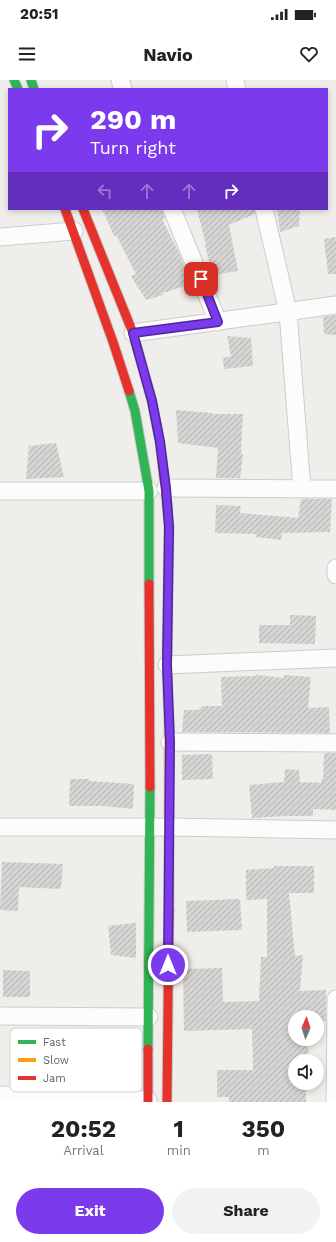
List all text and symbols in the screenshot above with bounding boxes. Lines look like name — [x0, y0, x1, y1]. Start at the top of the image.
text: 20:51 — [20, 5, 58, 23]
icon: menu — [16, 43, 38, 65]
icon: heart — [298, 43, 320, 65]
text: Navio — [143, 44, 193, 65]
text: 290 m — [90, 103, 176, 136]
icon: right — [24, 104, 76, 156]
text: Turn right — [90, 137, 176, 158]
icon: left — [94, 180, 116, 202]
icon: ahead — [136, 180, 158, 202]
icon: ahead — [178, 180, 200, 202]
icon: right — [220, 180, 242, 202]
pin — [184, 262, 218, 296]
icon: arrive — [190, 268, 212, 290]
position arrow — [147, 944, 189, 986]
north arrow — [288, 1010, 324, 1046]
map controls — [288, 1010, 324, 1090]
legend — [10, 1028, 142, 1092]
text: Fast — [43, 1036, 66, 1049]
text: Slow — [43, 1054, 69, 1067]
button: sound — [288, 1054, 324, 1090]
text: Jam — [43, 1072, 66, 1085]
text: 20:52 — [51, 1115, 116, 1143]
text: 1 — [174, 1115, 184, 1143]
text: 350 — [242, 1115, 285, 1143]
text: Arrival — [63, 1143, 104, 1158]
text: min — [167, 1143, 191, 1158]
text: m — [257, 1143, 270, 1158]
button: Exit — [16, 1188, 164, 1234]
button: Share — [172, 1188, 320, 1234]

